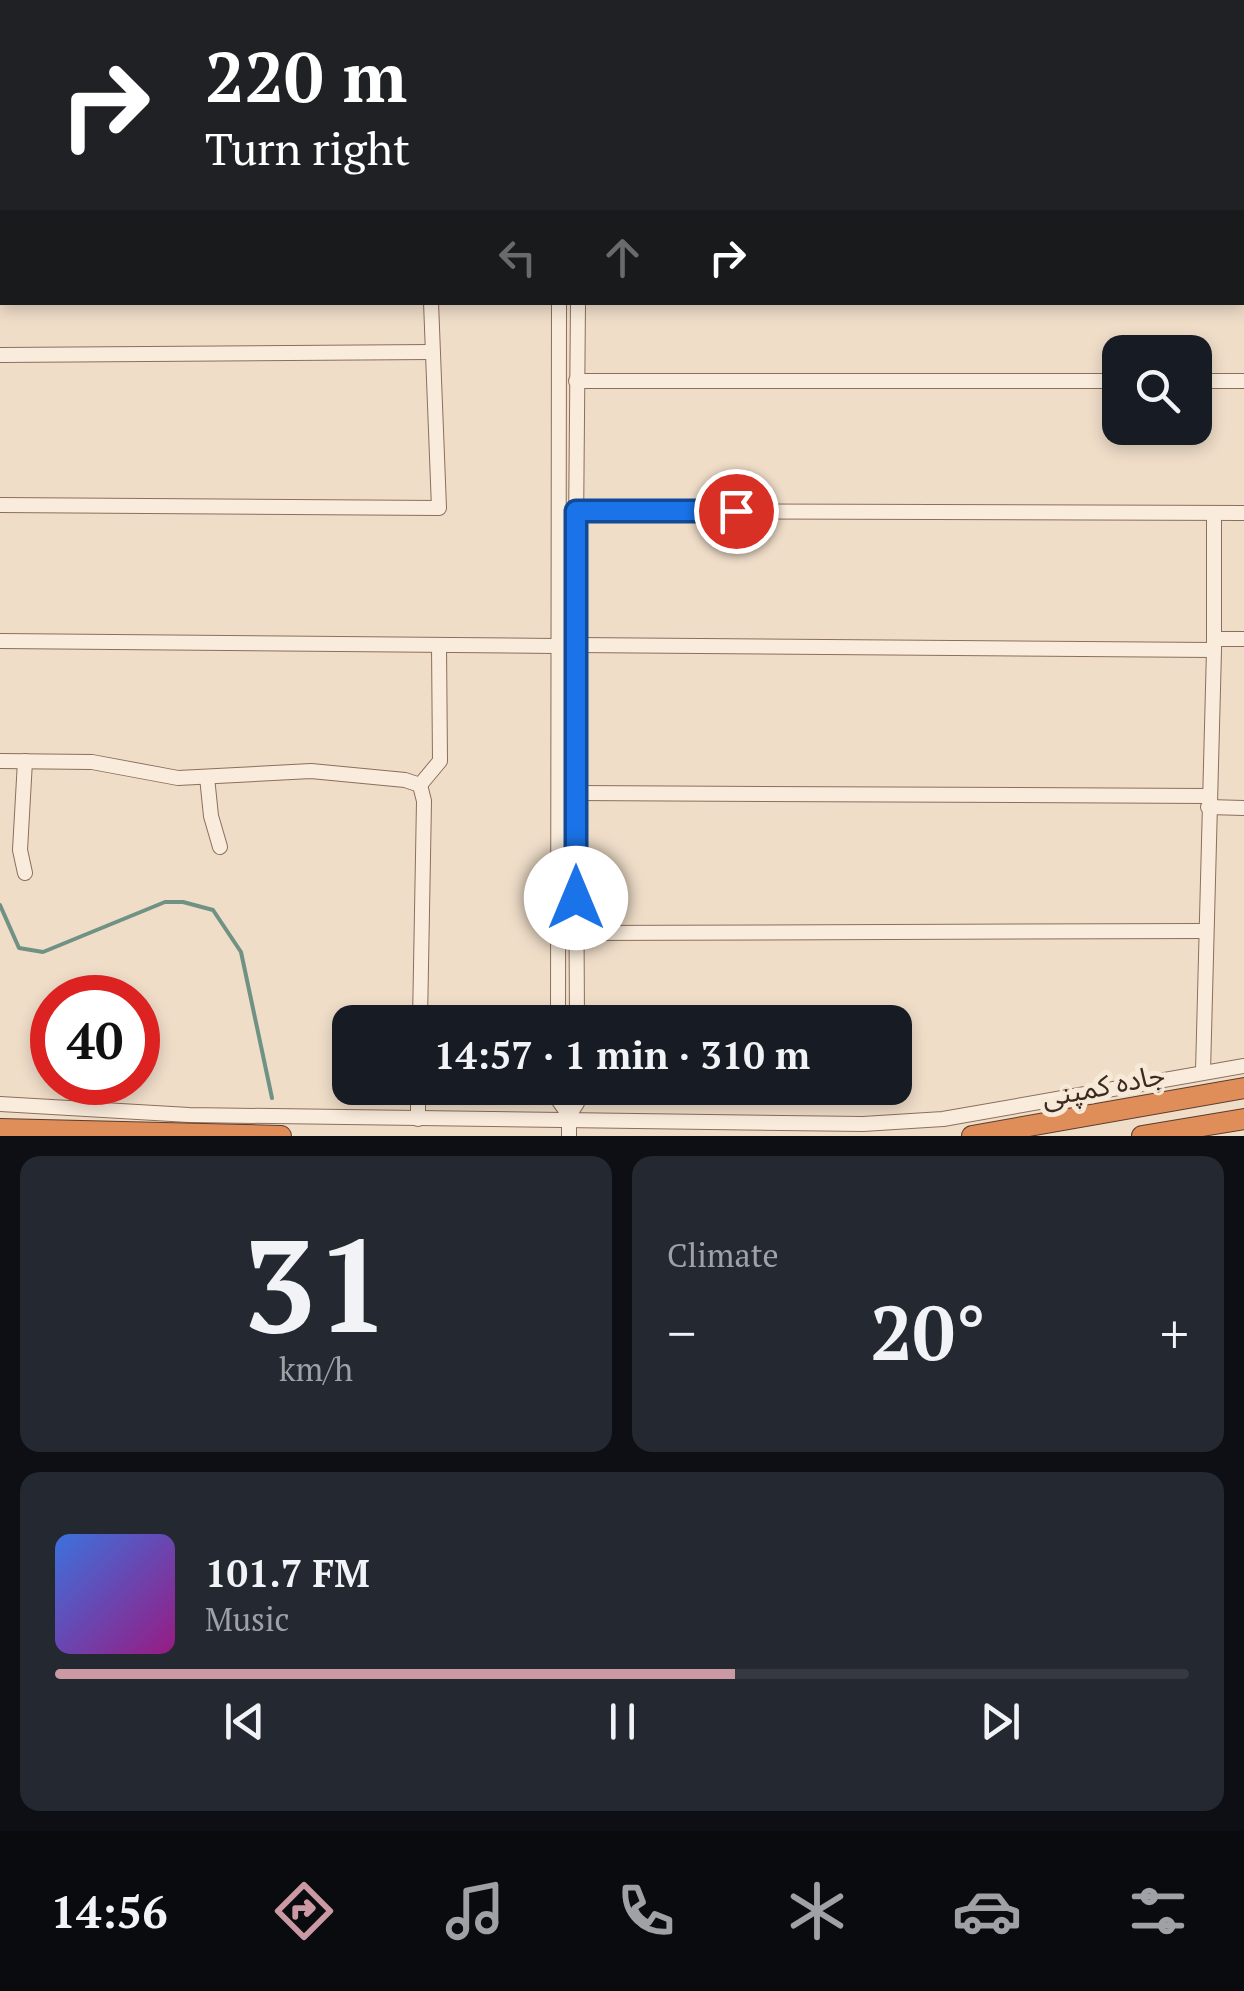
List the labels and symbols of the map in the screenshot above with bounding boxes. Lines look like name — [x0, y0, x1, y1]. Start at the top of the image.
pin — [694, 469, 779, 554]
position arrow — [524, 846, 628, 950]
speed limit sign: 40 — [30, 975, 160, 1105]
street label: جاده کمپنی — [1038, 1055, 1168, 1115]

